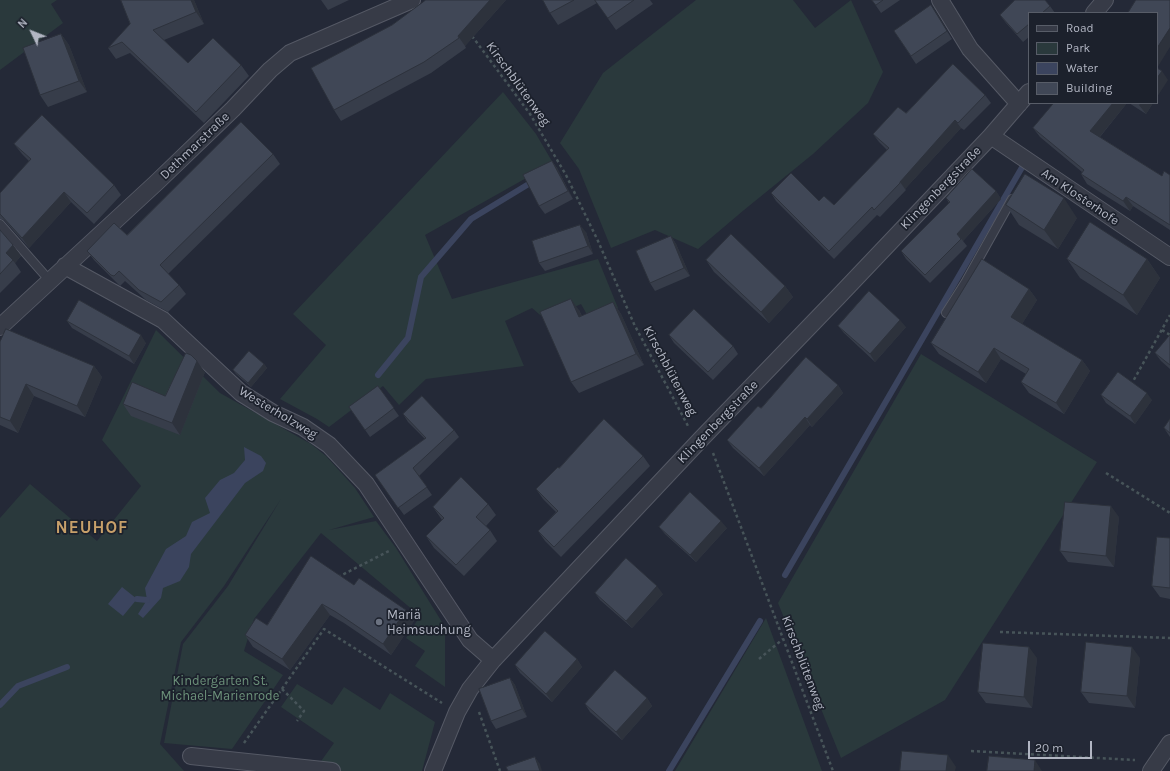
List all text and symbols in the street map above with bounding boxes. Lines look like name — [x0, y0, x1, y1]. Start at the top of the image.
north arrow — [12, 12, 52, 52]
legend — [1028, 12, 1158, 104]
text: N — [15, 16, 30, 31]
text: Road — [1066, 21, 1094, 35]
street label: Kirschblütenweg — [482, 39, 554, 129]
text: Park — [1066, 41, 1090, 55]
text: Water — [1066, 61, 1098, 75]
text: Building — [1066, 81, 1112, 95]
street label: Dethmarstraße — [157, 109, 233, 183]
street label: Klingenbergstraße — [897, 143, 985, 233]
street label: Am Klosterhofe — [1038, 165, 1122, 229]
street label: Kirschblütenweg — [640, 323, 700, 419]
street label: Klingenbergstraße — [674, 377, 762, 467]
street label: Westerholzweg — [236, 383, 320, 443]
district label: NEUHOF — [56, 518, 128, 538]
place label: Mariä Heimsuchung — [387, 607, 471, 638]
street label: Kirschblütenweg — [778, 614, 828, 712]
marker: Mariä Heimsuchung — [374, 617, 384, 627]
park label: Kindergarten St. Michael-Marienrode — [161, 673, 279, 704]
scale bar — [1030, 733, 1094, 759]
text: 20 m — [1035, 741, 1063, 755]

